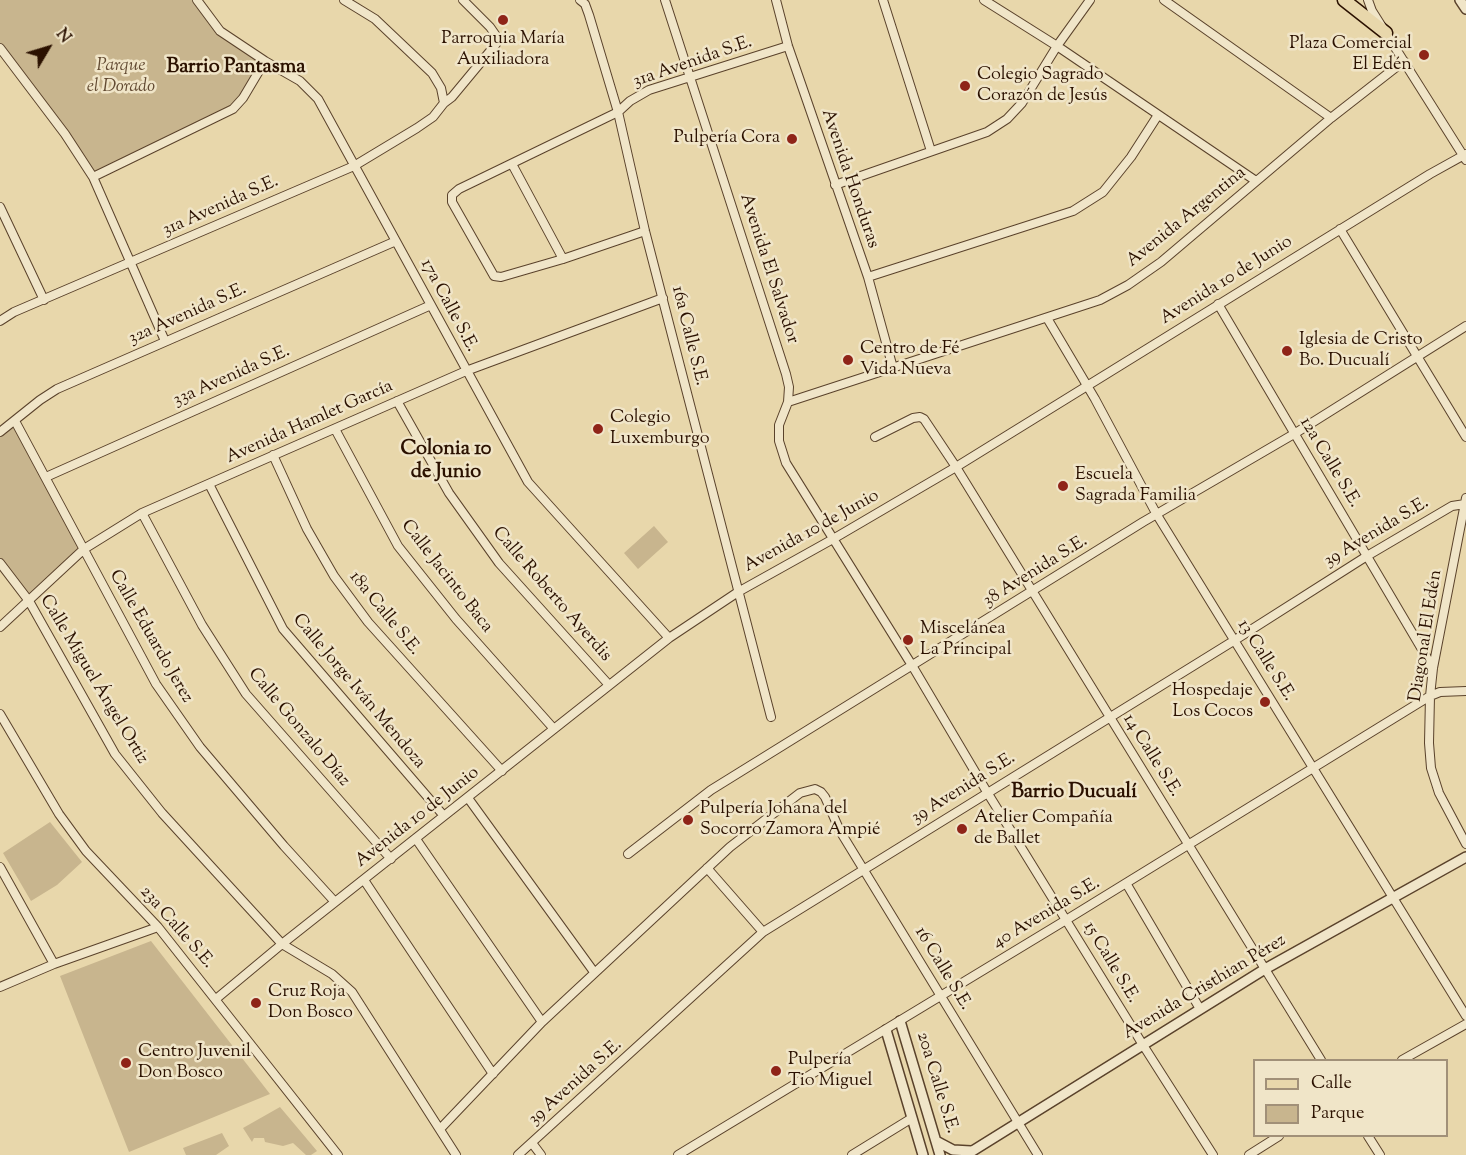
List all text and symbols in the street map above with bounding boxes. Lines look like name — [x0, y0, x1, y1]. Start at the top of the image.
marker: Parroquia María Auxiliadora — [496, 13, 510, 27]
north arrow — [18, 18, 78, 78]
text: N — [50, 24, 76, 49]
place label: Parroquia María Auxiliadora — [441, 29, 565, 72]
street label: 31a Avenida S.E. — [631, 33, 755, 93]
place label: Plaza Comercial El Edén — [1289, 34, 1412, 76]
marker: Plaza Comercial El Edén — [1417, 48, 1431, 62]
park label: Parque el Dorado — [87, 56, 155, 98]
district label: Barrio Pantasma — [167, 57, 305, 81]
place label: Colegio Sagrado Corazón de Jesús — [977, 65, 1107, 107]
marker: Colegio Sagrado Corazón de Jesús — [958, 79, 972, 93]
street label: Avenida Honduras — [815, 107, 883, 251]
place label: Pulpería Cora — [674, 128, 780, 150]
marker: Pulpería Cora — [785, 132, 799, 146]
street label: Avenida Argentina — [1123, 163, 1251, 273]
street label: 31a Avenida S.E. — [160, 172, 282, 242]
street label: Avenida El Salvador — [734, 191, 802, 347]
street label: Avenida 10 de Junio — [1157, 232, 1297, 330]
street label: 17a Calle S.E. — [414, 256, 482, 356]
street label: 32a Avenida S.E. — [126, 279, 250, 351]
street label: 16a Calle S.E. — [665, 284, 711, 388]
place label: Iglesia de Cristo Bo. Ducualí — [1299, 330, 1423, 372]
place label: Centro de Fé Vida Nueva — [860, 339, 960, 382]
street label: 33a Avenida S.E. — [170, 342, 294, 412]
marker: Iglesia de Cristo Bo. Ducualí — [1280, 344, 1294, 358]
marker: Centro de Fé Vida Nueva — [841, 353, 855, 367]
street label: Avenida Hamlet García — [223, 376, 397, 470]
place label: Colegio Luxemburgo — [610, 408, 710, 450]
street label: 12a Calle S.E. — [1294, 414, 1364, 512]
marker: Colegio Luxemburgo — [591, 422, 605, 436]
district label: Colonia 10 de Junio — [401, 439, 491, 486]
place label: Escuela Sagrada Familia — [1075, 465, 1196, 508]
marker: Escuela Sagrada Familia — [1056, 479, 1070, 493]
street label: Avenida 10 de Junio — [741, 486, 883, 578]
street label: 39 Avenida S.E. — [1321, 493, 1433, 573]
street label: Calle Jacinto Baca — [395, 516, 497, 638]
street label: Calle Roberto Ayerdis — [487, 523, 615, 667]
street label: 38 Avenida S.E. — [980, 531, 1092, 613]
street label: Calle Eduardo Jerez — [103, 567, 197, 707]
street label: 18a Calle S.E. — [343, 568, 425, 660]
street label: Diagonal El Edén — [1406, 568, 1448, 704]
street label: Calle Miguel Ángel Ortiz — [34, 591, 152, 769]
street label: Calle Jorge Iván Mendoza — [287, 610, 429, 774]
street label: 13 Calle S.E. — [1231, 616, 1299, 706]
place label: Miscelánea La Principal — [920, 619, 1012, 662]
marker: Miscelánea La Principal — [901, 633, 915, 647]
street label: Calle Gonzalo Díaz — [242, 664, 354, 792]
place label: Hospedaje Los Cocos — [1172, 681, 1253, 724]
marker: Hospedaje Los Cocos — [1258, 695, 1272, 709]
street label: 14 Calle S.E. — [1117, 710, 1185, 802]
street label: 39 Avenida S.E. — [908, 748, 1020, 830]
street label: Avenida 10 de Junio — [352, 763, 484, 873]
district label: Barrio Ducualí — [1011, 782, 1137, 806]
place label: Pulpería Johana del Socorro Zamora Ampié — [700, 799, 880, 842]
place label: Atelier Compañía de Ballet — [974, 808, 1113, 850]
marker: Pulpería Johana del Socorro Zamora Ampié — [681, 813, 695, 827]
marker: Atelier Compañía de Ballet — [955, 822, 969, 836]
street label: 40 Avenida S.E. — [989, 873, 1105, 955]
street label: 23a Calle S.E. — [134, 882, 218, 974]
street label: 15 Calle S.E. — [1077, 918, 1143, 1008]
street label: 16 Calle S.E. — [909, 923, 975, 1015]
street label: Avenida Cristhian Pérez — [1120, 931, 1290, 1045]
place label: Cruz Roja Don Bosco — [268, 982, 353, 1024]
marker: Cruz Roja Don Bosco — [249, 996, 263, 1010]
street label: 20a Calle S.E. — [910, 1030, 962, 1136]
street label: 39 Avenida S.E. — [525, 1035, 627, 1131]
place label: Centro Juvenil Don Bosco — [138, 1042, 251, 1084]
place label: Pulpería Tio Miguel — [788, 1050, 873, 1092]
marker: Centro Juvenil Don Bosco — [119, 1056, 133, 1070]
legend — [1253, 1059, 1448, 1137]
marker: Pulpería Tio Miguel — [769, 1064, 783, 1078]
text: Calle — [1311, 1071, 1352, 1097]
text: Parque — [1311, 1101, 1364, 1127]

